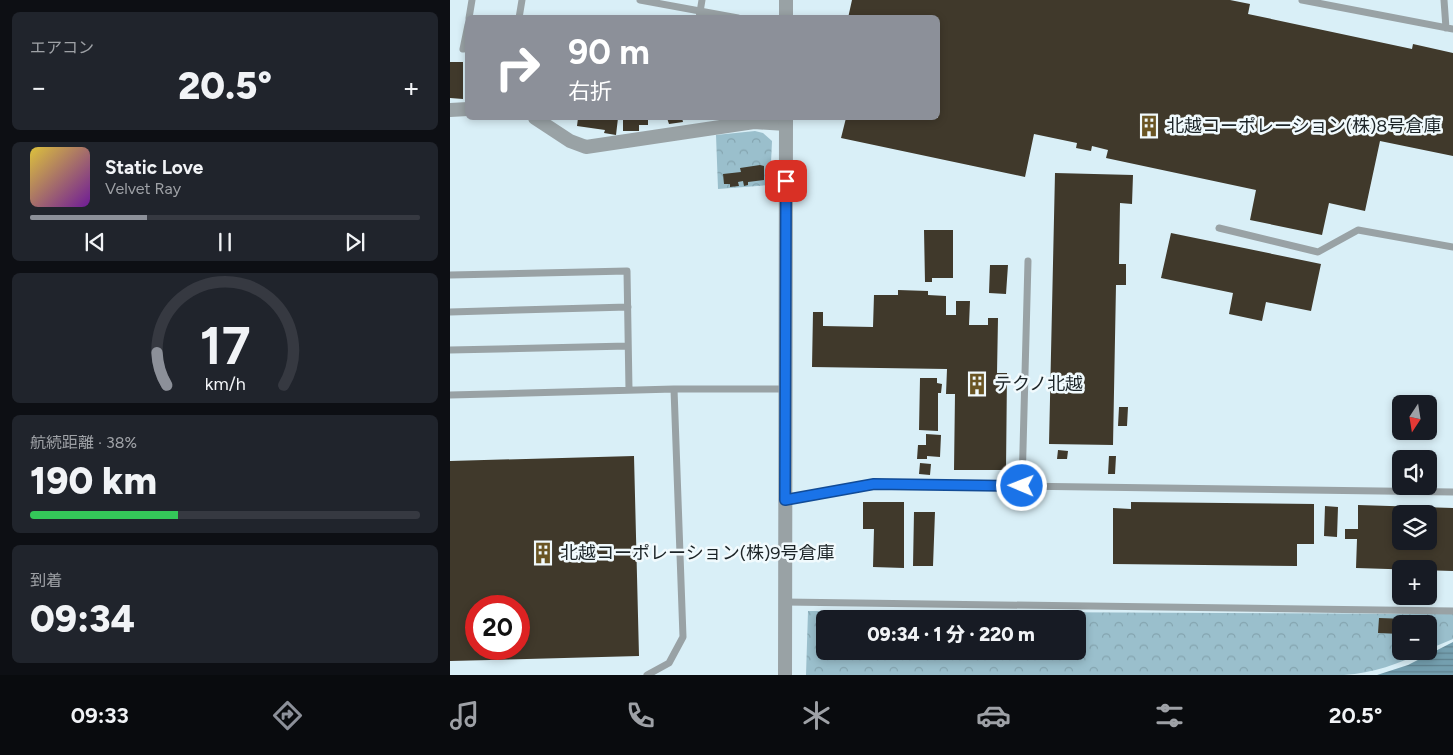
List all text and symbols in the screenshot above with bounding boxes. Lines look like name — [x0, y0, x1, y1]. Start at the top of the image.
text: 90 m — [568, 31, 650, 73]
icon: right — [485, 35, 550, 100]
text: エアコン — [30, 38, 94, 57]
text: 20.5° — [178, 63, 272, 109]
text: − — [30, 70, 47, 104]
text: + — [403, 70, 420, 104]
text: 右折 — [568, 78, 612, 105]
building icon: 北越コーポレーション(株)8号倉庫 — [1136, 113, 1162, 139]
place label: 北越コーポレーション(株)8号倉庫 — [1166, 115, 1441, 137]
text: Static Love — [105, 156, 203, 179]
pin — [765, 160, 807, 202]
icon: arrive — [772, 167, 800, 195]
text: Velvet Ray — [105, 179, 181, 198]
icon: previous — [81, 228, 109, 256]
icon: pause — [211, 228, 239, 256]
icon: next — [341, 228, 369, 256]
text: 17 — [200, 315, 250, 377]
building icon: テクノ北越 — [964, 371, 990, 397]
text: km/h — [205, 373, 245, 394]
place label: テクノ北越 — [994, 373, 1083, 395]
north arrow — [1392, 395, 1438, 440]
map controls — [1392, 395, 1437, 660]
text: 航続距離 · 38% — [30, 433, 137, 452]
button: sound — [1392, 450, 1437, 495]
text: 190 km — [30, 458, 157, 504]
position arrow — [995, 459, 1047, 511]
button: layers — [1392, 505, 1437, 550]
building icon: 北越コーポレーション(株)9号倉庫 — [530, 540, 556, 566]
place label: 北越コーポレーション(株)9号倉庫 — [560, 542, 835, 564]
button: + — [1392, 560, 1437, 605]
text: 到着 — [30, 571, 62, 590]
speed limit sign: 20 — [465, 595, 530, 660]
text: 09:34 — [30, 596, 135, 642]
button: − — [1392, 615, 1437, 660]
text: 09:34 · 1 分 · 220 m — [867, 623, 1035, 646]
icon: directions — [270, 698, 305, 733]
icon: music — [447, 698, 482, 733]
icon: phone — [623, 698, 658, 733]
icon: climate — [799, 698, 834, 733]
icon: car — [976, 698, 1011, 733]
icon: filters — [1152, 698, 1187, 733]
text: 09:33 — [71, 702, 129, 729]
text: 20.5° — [1329, 702, 1382, 729]

